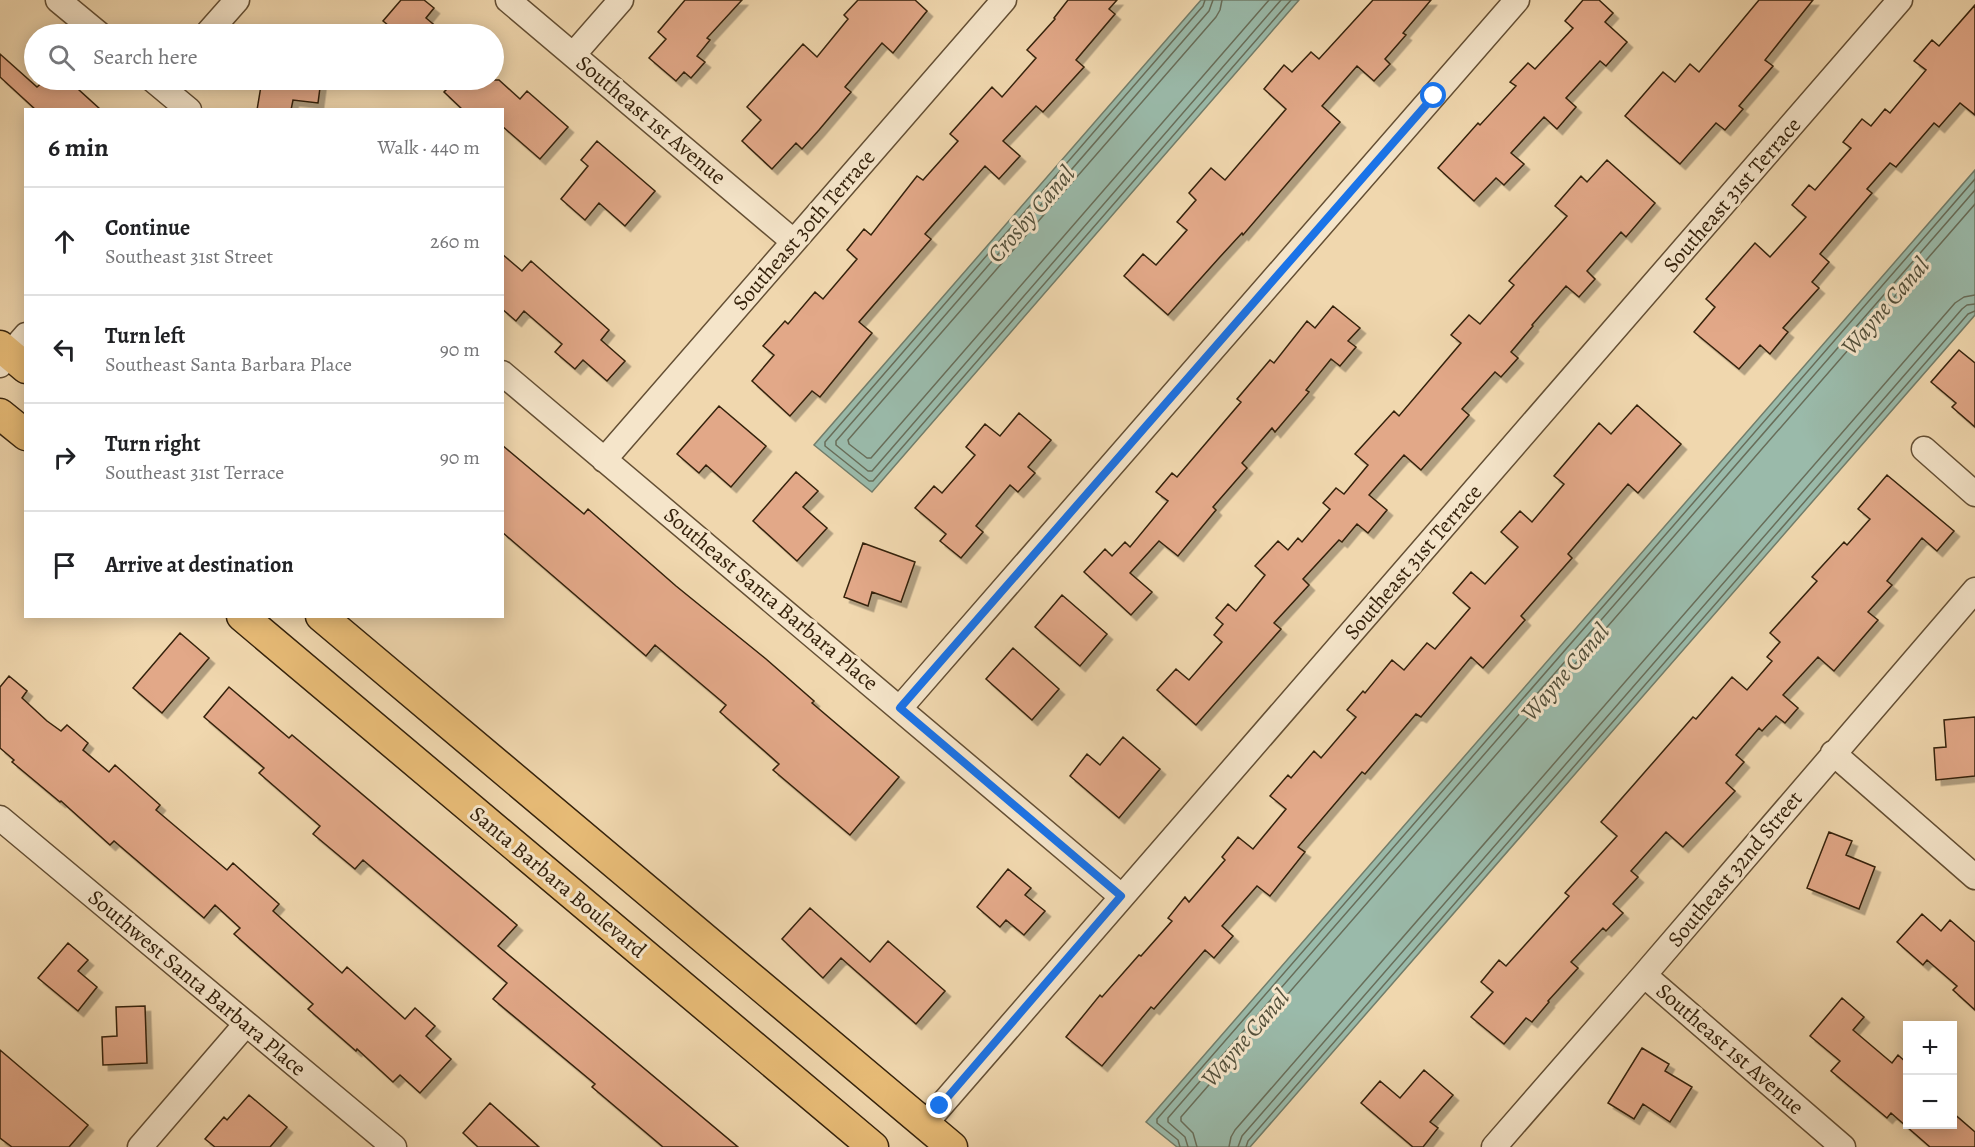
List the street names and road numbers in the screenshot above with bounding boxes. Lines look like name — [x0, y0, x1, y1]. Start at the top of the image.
street label: Southeast 1st Avenue — [570, 48, 732, 192]
street label: Southeast 31st Terrace — [1656, 111, 1808, 279]
street label: Southeast 30th Terrace — [726, 143, 882, 317]
street label: Southeast 31st Terrace — [1337, 478, 1489, 646]
street label: Southeast Santa Barbara Place — [657, 500, 885, 698]
street label: Southeast 32nd Street — [1661, 784, 1809, 954]
street label: Santa Barbara Boulevard — [463, 799, 653, 965]
street label: Southwest Santa Barbara Place — [82, 883, 312, 1083]
street label: Southeast 1st Avenue — [1650, 976, 1810, 1122]

